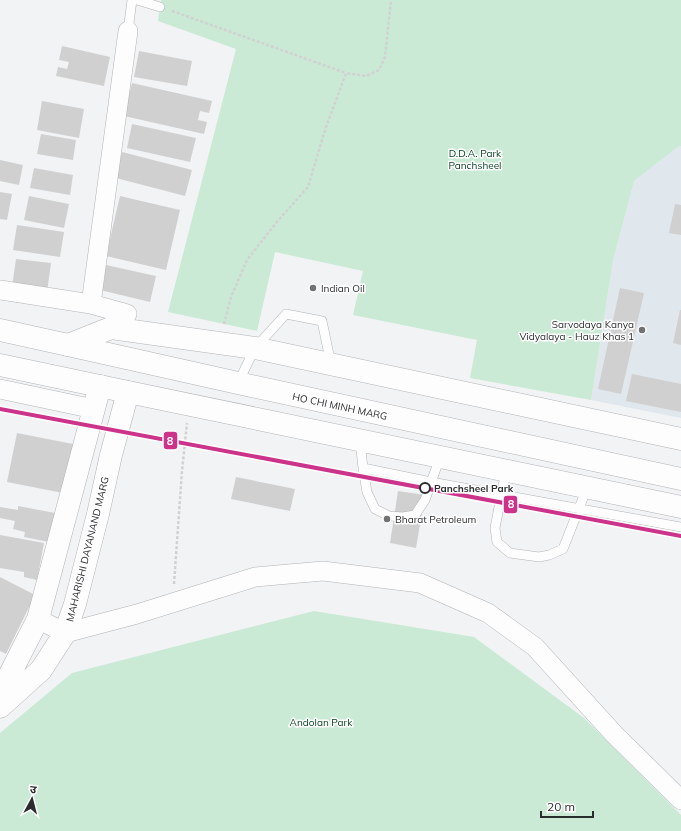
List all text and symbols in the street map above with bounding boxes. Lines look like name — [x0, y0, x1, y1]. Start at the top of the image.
park label: D.D.A. Park Panchsheel — [448, 147, 502, 172]
place label: Indian Oil — [321, 282, 365, 295]
marker: Indian Oil — [308, 283, 318, 293]
place label: Sarvodaya Kanya Vidyalaya - Hauz Khas 1 — [519, 318, 634, 343]
marker: Sarvodaya Kanya Vidyalaya - Hauz Khas 1 — [637, 325, 647, 335]
street label: HO CHI MINH MARG — [291, 390, 389, 423]
line badge: 8 — [163, 431, 178, 450]
text: 8 — [167, 434, 174, 448]
street label: MAHARISHI DAYANAND MARG — [63, 475, 112, 623]
marker: Panchsheel Park — [419, 482, 431, 494]
place label: Panchsheel Park — [434, 482, 514, 495]
line badge: 8 — [503, 495, 518, 514]
text: 8 — [508, 497, 515, 511]
place label: Bharat Petroleum — [395, 513, 476, 526]
marker: Bharat Petroleum — [382, 514, 392, 524]
park label: Andolan Park — [290, 716, 353, 729]
north arrow — [12, 779, 52, 819]
text: उ — [29, 782, 38, 796]
scale bar — [541, 793, 593, 819]
text: 20 m — [547, 799, 575, 814]

